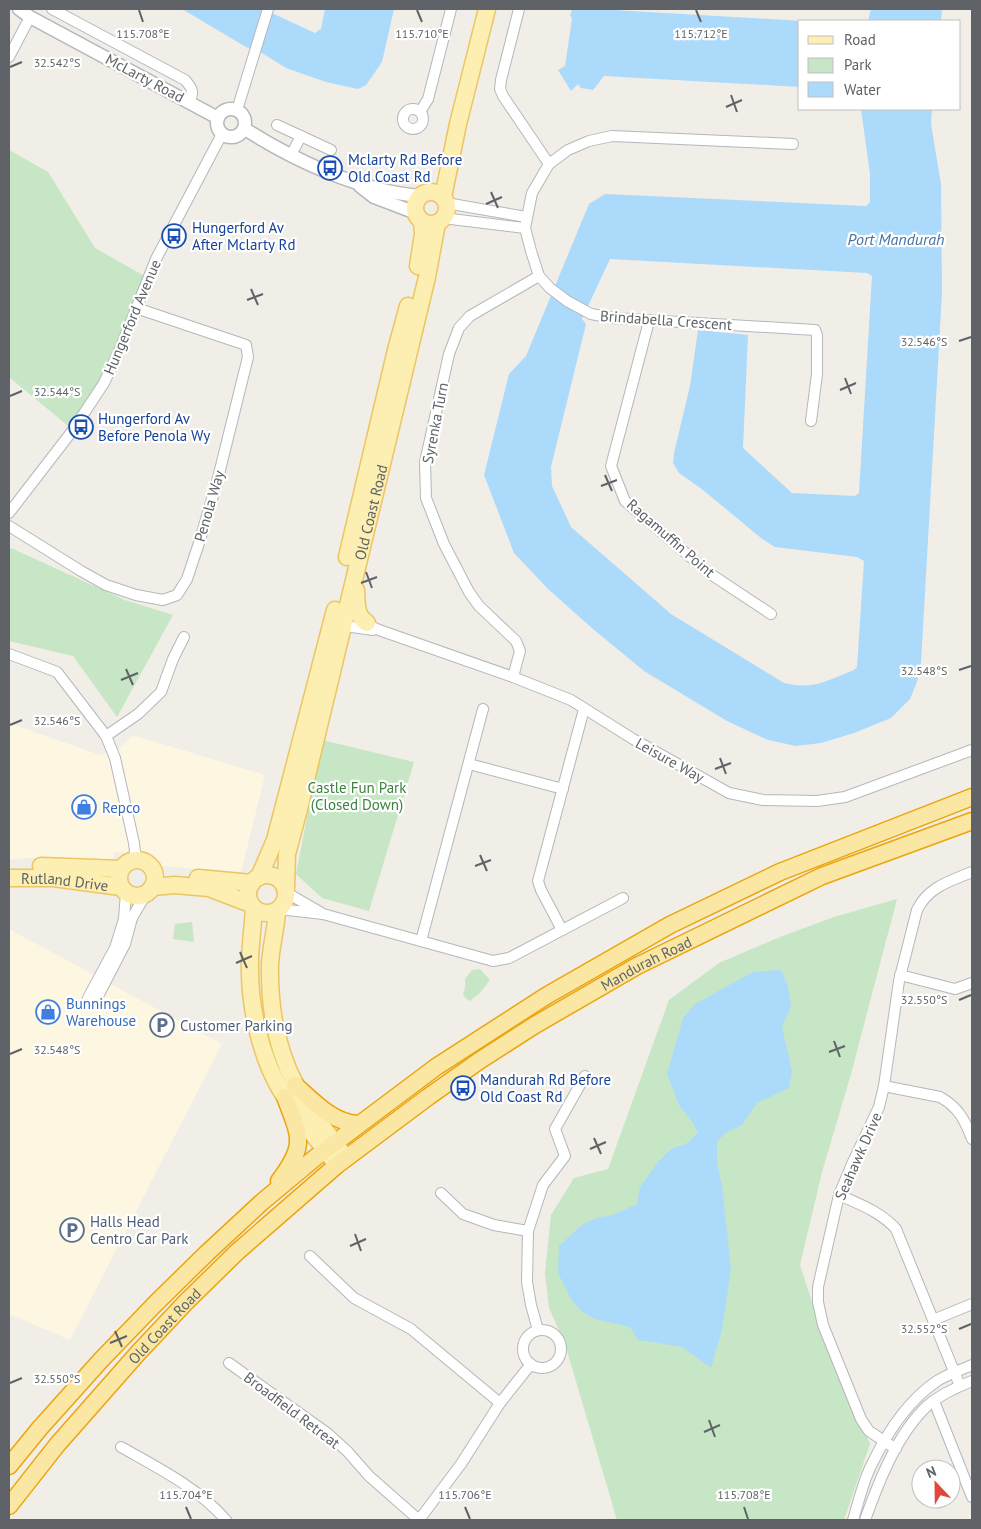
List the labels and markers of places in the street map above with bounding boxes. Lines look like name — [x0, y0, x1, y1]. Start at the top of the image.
place label: Mclarty Rd Before Old Coast Rd — [348, 150, 462, 186]
bus stop icon: Mclarty Rd Before Old Coast Rd — [317, 155, 343, 181]
place label: Hungerford Av After Mclarty Rd — [192, 218, 296, 254]
bus stop icon: Hungerford Av After Mclarty Rd — [161, 223, 187, 249]
place label: Hungerford Av Before Penola Wy — [98, 409, 210, 445]
bus stop icon: Hungerford Av Before Penola Wy — [68, 414, 94, 440]
shop icon: Repco — [71, 794, 97, 820]
place label: Repco — [102, 798, 140, 817]
place label: Bunnings Warehouse — [66, 994, 136, 1030]
shop icon: Bunnings Warehouse — [35, 999, 61, 1025]
parking icon: Customer Parking — [149, 1012, 175, 1038]
place label: Customer Parking — [180, 1016, 292, 1035]
place label: Mandurah Rd Before Old Coast Rd — [480, 1070, 611, 1106]
bus stop icon: Mandurah Rd Before Old Coast Rd — [450, 1075, 476, 1101]
place label: Halls Head Centro Car Park — [90, 1212, 189, 1248]
parking icon: Halls Head Centro Car Park — [59, 1217, 85, 1243]

